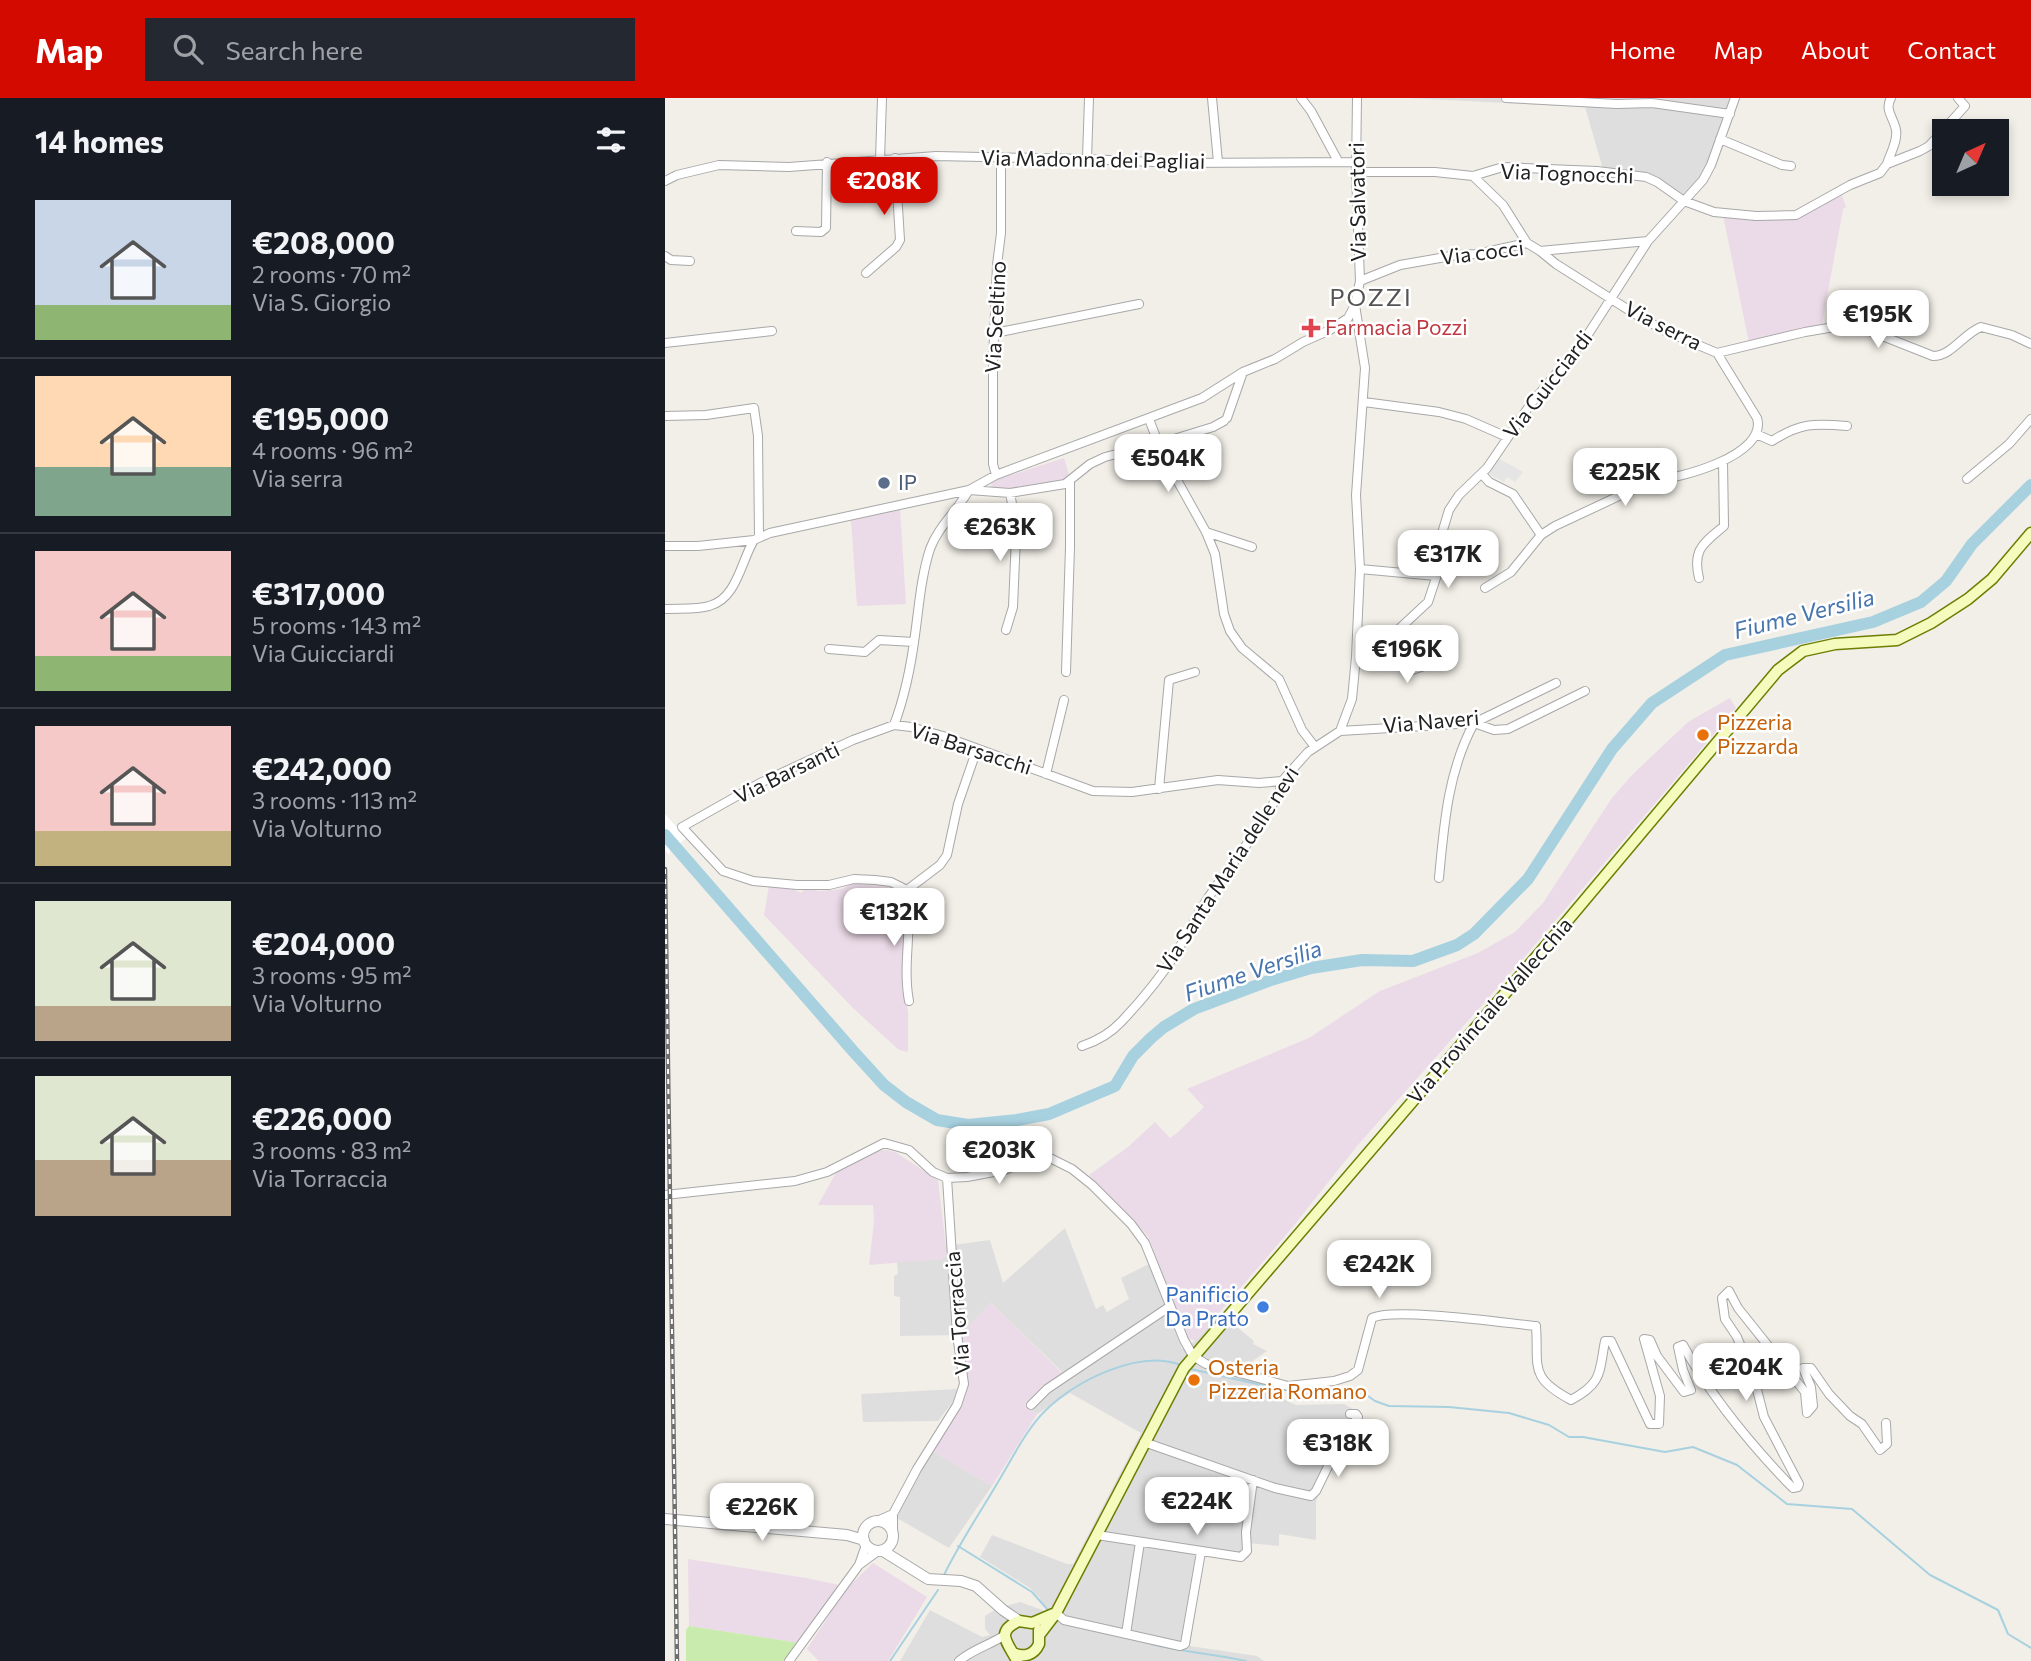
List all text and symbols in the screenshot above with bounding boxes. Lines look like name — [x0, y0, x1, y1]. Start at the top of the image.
search box — [145, 18, 635, 81]
text: Map — [35, 29, 103, 70]
icon: search — [169, 30, 207, 68]
text: Search here — [225, 34, 363, 65]
text: Home — [1610, 35, 1676, 64]
text: Map — [1714, 35, 1763, 64]
text: About — [1801, 35, 1869, 64]
text: Contact — [1907, 35, 1996, 64]
north arrow — [1932, 119, 2009, 196]
map controls — [1932, 119, 2009, 196]
icon: filters — [592, 121, 630, 159]
text: 14 homes — [35, 122, 164, 159]
street label: Via Salvatori — [1343, 142, 1370, 262]
street label: Via Madonna dei Pagliai — [980, 144, 1206, 173]
pin: €208K — [835, 158, 933, 217]
street label: Via Tognocchi — [1500, 158, 1634, 187]
text: €208K — [847, 166, 921, 194]
text: €208,000 — [252, 223, 395, 260]
icon: home — [91, 228, 175, 312]
street label: Via cocci — [1439, 234, 1525, 269]
text: 2 rooms · 70 m² — [252, 260, 411, 288]
street label: Via Sceltino — [979, 260, 1010, 374]
district label: POZZI — [1329, 282, 1413, 311]
text: Via S. Giorgio — [252, 288, 391, 316]
pin: €195K — [1829, 290, 1927, 350]
street label: Via serra — [1621, 295, 1706, 355]
text: €195K — [1843, 299, 1913, 327]
place label: Farmacia Pozzi — [1325, 314, 1468, 339]
marker: Farmacia Pozzi — [1303, 320, 1319, 336]
street label: Via Guicciardi — [1497, 325, 1597, 443]
text: €195,000 — [252, 399, 389, 436]
icon: home — [91, 404, 175, 488]
pin: €504K — [1119, 434, 1217, 494]
text: 4 rooms · 96 m² — [252, 436, 413, 464]
text: €504K — [1130, 443, 1206, 471]
pin: €225K — [1576, 448, 1674, 508]
text: €225K — [1589, 457, 1661, 485]
text: Via serra — [252, 464, 343, 492]
place label: IP — [898, 469, 917, 494]
marker: IP — [876, 475, 892, 491]
pin: €263K — [951, 504, 1049, 563]
text: €263K — [964, 512, 1036, 540]
pin: €317K — [1399, 531, 1497, 590]
text: €317K — [1414, 539, 1482, 567]
text: €317,000 — [252, 574, 385, 611]
icon: home — [91, 579, 175, 663]
water label: Fiume Versilia — [1730, 582, 1877, 644]
text: 5 rooms · 143 m² — [252, 611, 421, 639]
pin: €196K — [1358, 626, 1456, 685]
text: €196K — [1371, 634, 1443, 662]
text: Via Guicciardi — [252, 639, 394, 667]
street label: Via Naveri — [1382, 704, 1480, 737]
place label: Pizzeria Pizzarda — [1717, 709, 1799, 758]
street label: Via Barsacchi — [908, 716, 1035, 779]
marker: Pizzeria Pizzarda — [1695, 727, 1711, 743]
street label: Via Barsanti — [730, 735, 843, 808]
text: €242,000 — [252, 749, 392, 786]
icon: home — [91, 754, 175, 838]
street label: Via Santa Maria delle nevi — [1151, 761, 1303, 977]
text: 3 rooms · 113 m² — [252, 786, 417, 814]
text: Via Volturno — [252, 814, 382, 842]
pin: €132K — [845, 888, 943, 948]
text: €132K — [859, 897, 929, 925]
street label: Via Provinciale Vallecchia — [1401, 912, 1577, 1108]
text: €204,000 — [252, 924, 395, 961]
icon: home — [91, 929, 175, 1013]
water label: Fiume Versilia — [1180, 933, 1325, 1007]
text: 3 rooms · 95 m² — [252, 961, 411, 989]
text: Via Volturno — [252, 989, 382, 1017]
text: €226,000 — [252, 1099, 392, 1136]
icon: home — [91, 1104, 175, 1188]
pin: €203K — [950, 1126, 1048, 1186]
text: €203K — [962, 1135, 1036, 1163]
text: 3 rooms · 83 m² — [252, 1136, 411, 1164]
text: Via Torraccia — [252, 1164, 388, 1192]
pin: €242K — [1330, 1240, 1428, 1300]
text: €242K — [1343, 1249, 1415, 1277]
street label: Via Torraccia — [939, 1250, 974, 1376]
place label: Panificio Da Prato — [1165, 1281, 1249, 1330]
marker: Panificio Da Prato — [1255, 1299, 1271, 1315]
pin: €204K — [1697, 1344, 1795, 1403]
text: €204K — [1709, 1352, 1783, 1380]
place label: Osteria Pizzeria Romano — [1208, 1354, 1367, 1403]
marker: Osteria Pizzeria Romano — [1186, 1372, 1202, 1388]
pin: €318K — [1289, 1420, 1387, 1479]
text: €318K — [1303, 1428, 1373, 1456]
pin: €224K — [1148, 1478, 1246, 1537]
pin: €226K — [713, 1484, 811, 1543]
text: €224K — [1161, 1486, 1233, 1514]
text: €226K — [726, 1492, 798, 1520]

